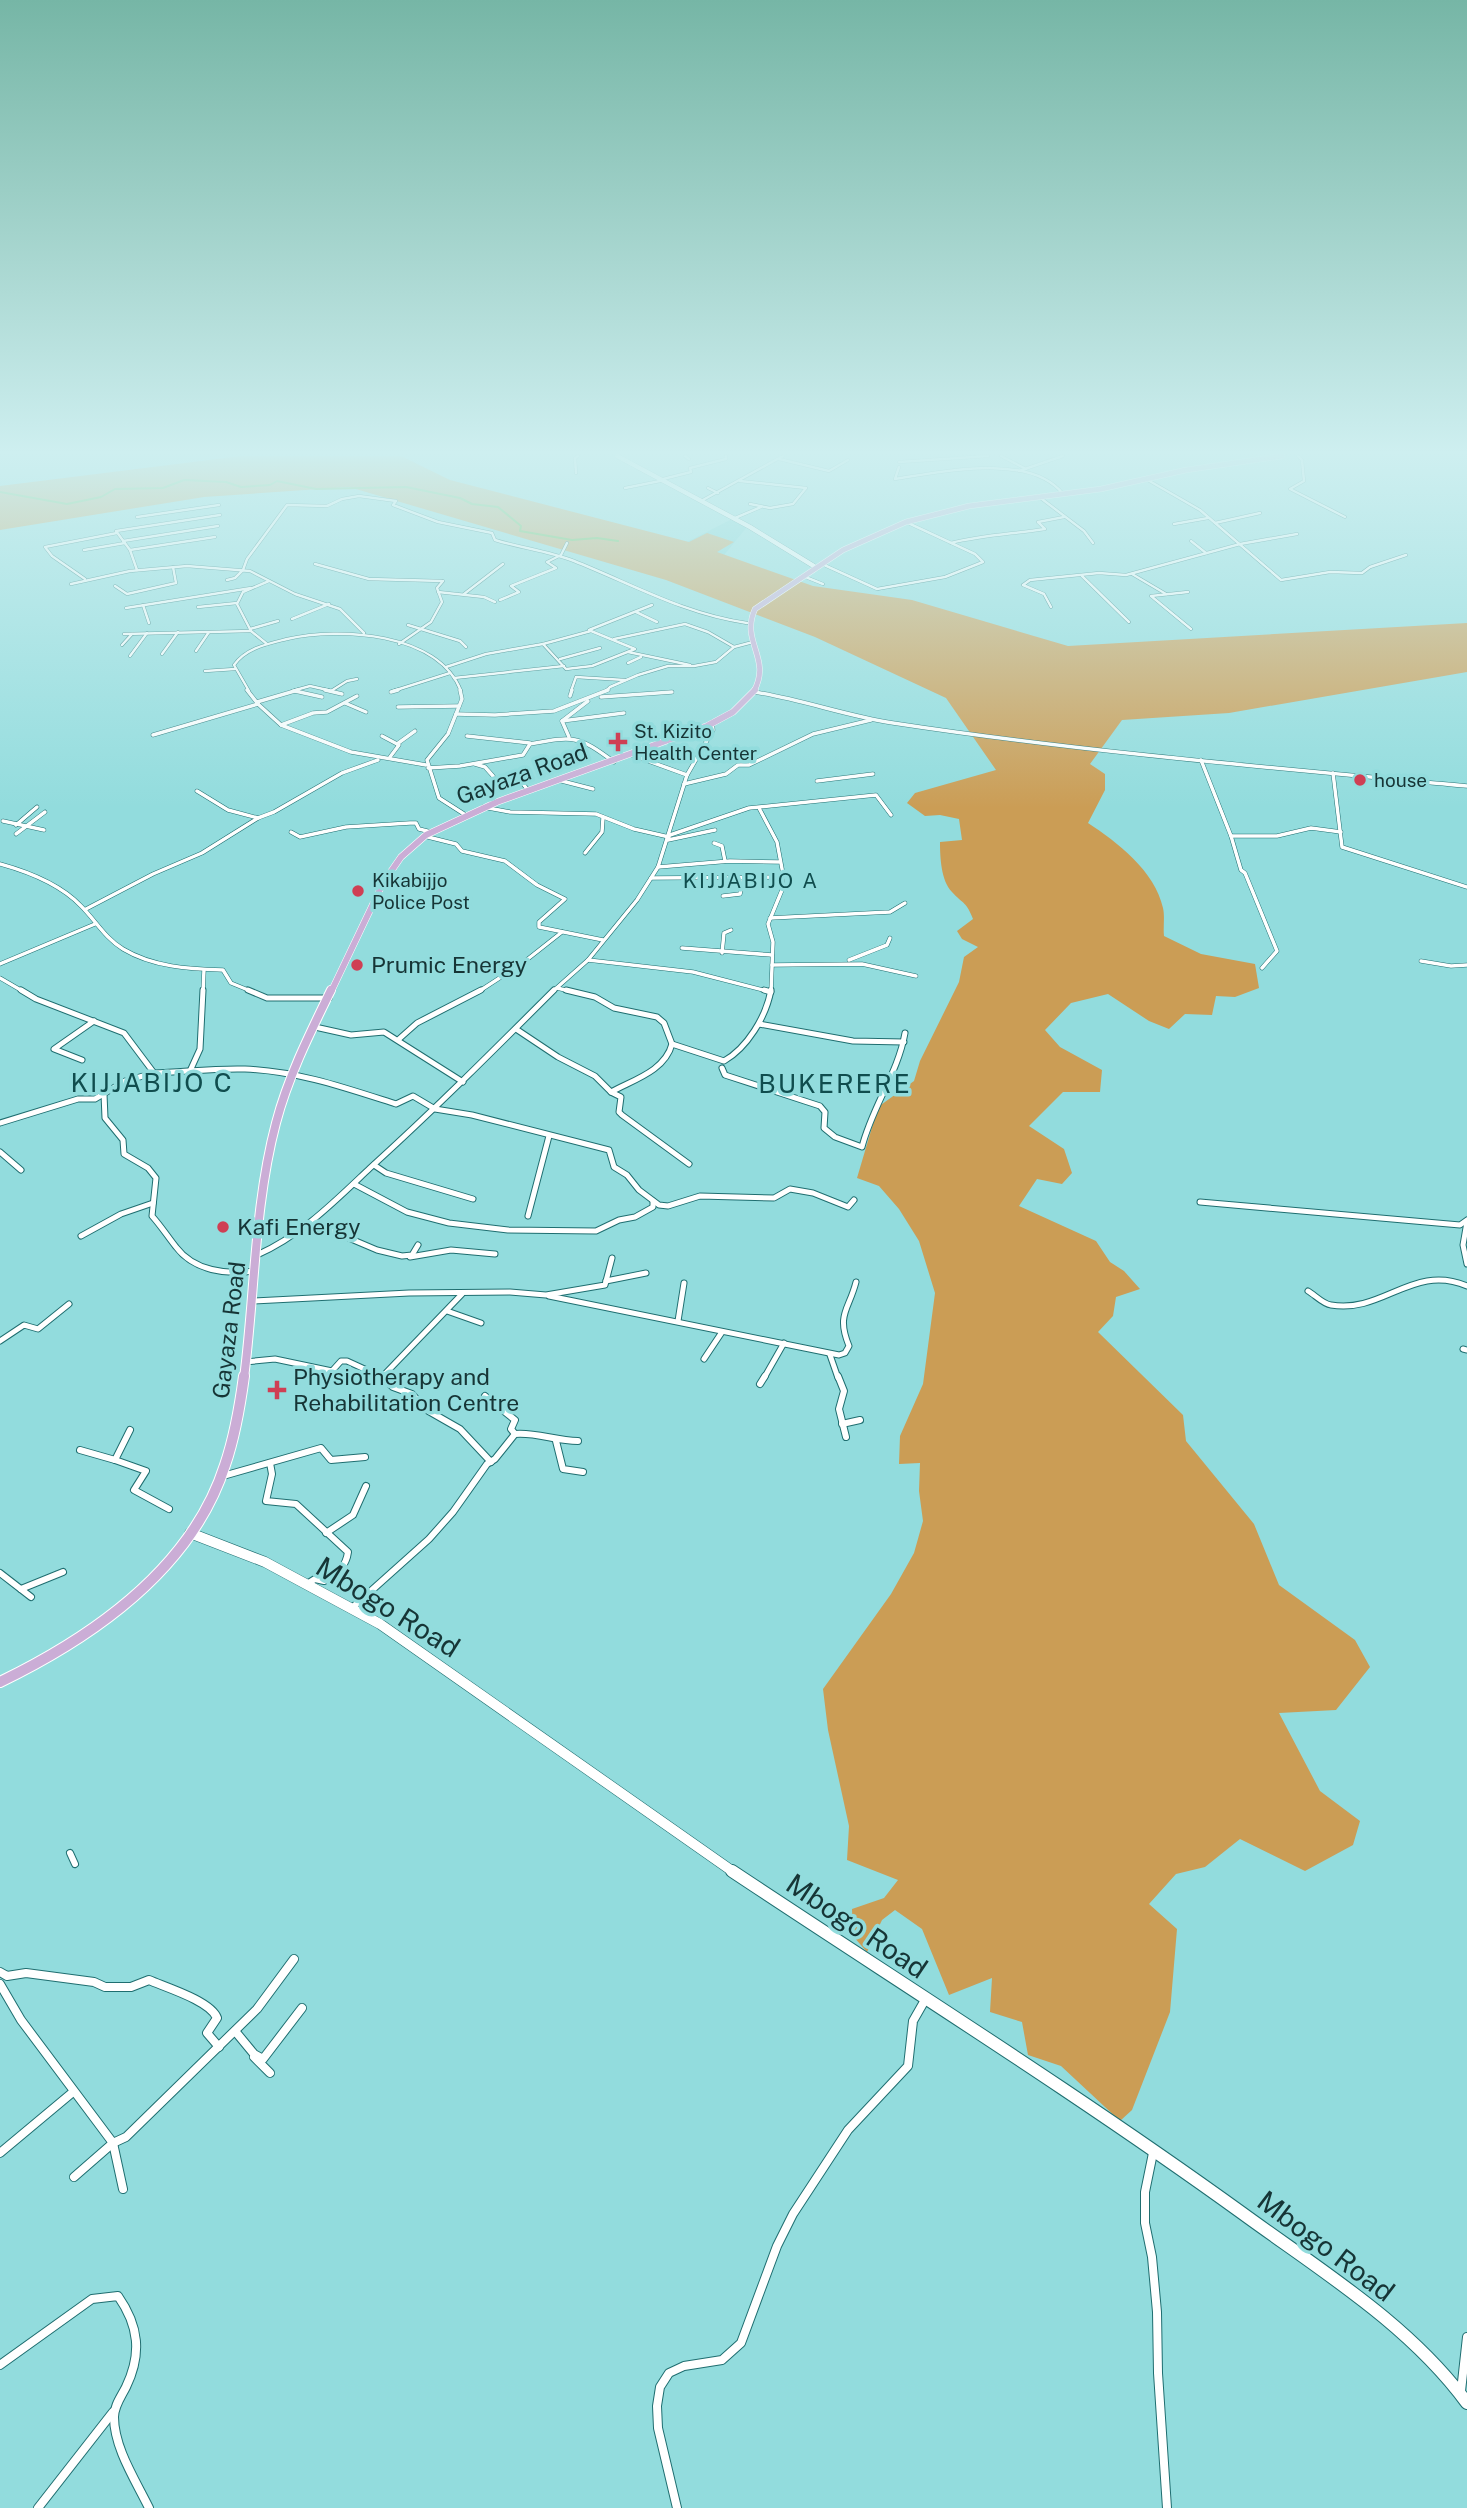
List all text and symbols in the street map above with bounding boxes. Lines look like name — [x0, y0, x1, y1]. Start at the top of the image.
place label: St. Kizito Health Center — [634, 720, 757, 764]
marker: St. Kizito Health Center — [608, 732, 628, 752]
street label: Gayaza Road — [452, 737, 591, 810]
place label: house — [1374, 769, 1427, 791]
marker: house — [1352, 772, 1368, 788]
district label: KIJJABIJO A — [683, 868, 819, 893]
place label: Kikabijjo Police Post — [372, 869, 470, 913]
marker: Kikabijjo Police Post — [350, 883, 366, 899]
place label: Prumic Energy — [371, 951, 527, 978]
marker: Prumic Energy — [349, 957, 365, 973]
district label: KIJJABIJO C — [70, 1067, 234, 1098]
district label: BUKERERE — [758, 1068, 912, 1099]
place label: Kafi Energy — [237, 1213, 361, 1240]
marker: Kafi Energy — [215, 1219, 231, 1235]
street label: Gayaza Road — [207, 1260, 250, 1400]
place label: Physiotherapy and Rehabilitation Centre — [293, 1363, 519, 1416]
marker: Physiotherapy and Rehabilitation Centre — [267, 1380, 287, 1400]
street label: Mbogo Road — [310, 1549, 466, 1664]
street label: Mbogo Road — [780, 1866, 934, 1985]
street label: Mbogo Road — [1251, 2183, 1401, 2308]

